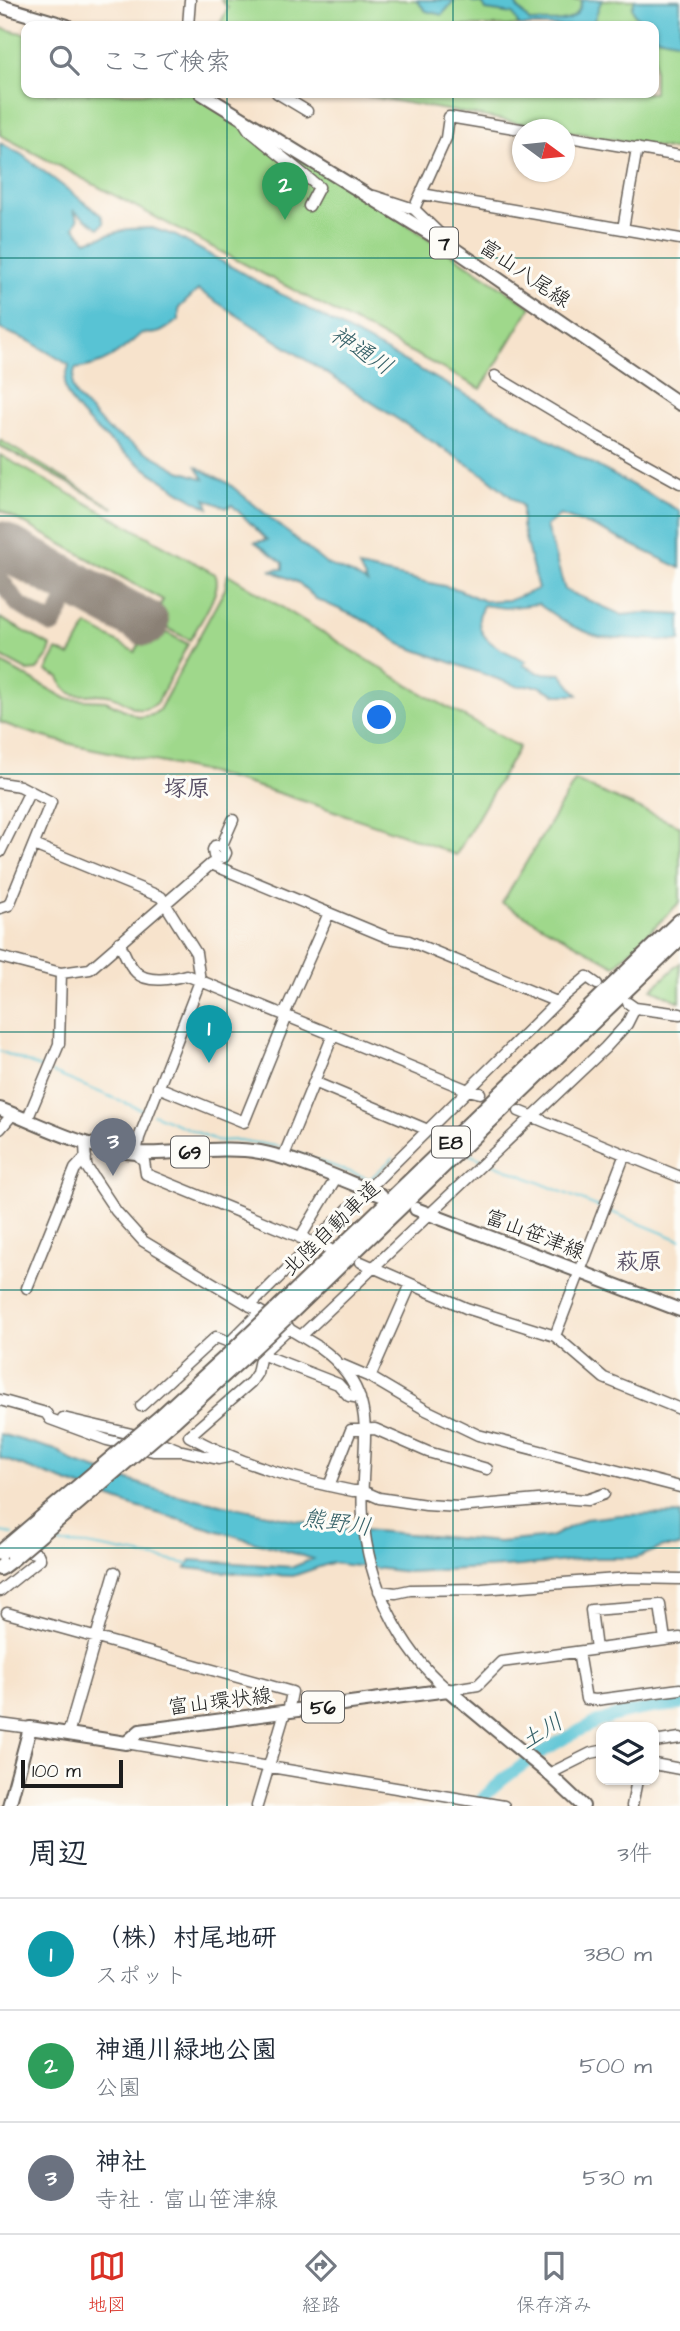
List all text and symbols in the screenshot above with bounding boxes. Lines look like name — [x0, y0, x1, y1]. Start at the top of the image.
search box — [21, 21, 659, 98]
icon: search — [45, 41, 83, 79]
text: ここで検索 — [101, 44, 231, 80]
north arrow — [512, 119, 575, 182]
pin: 2 — [262, 162, 308, 220]
road number: 7 — [430, 228, 458, 258]
street label: 富山八尾線 — [473, 232, 576, 315]
water label: 神通川 — [324, 319, 399, 383]
your location — [362, 700, 396, 734]
district label: 塚原 — [164, 773, 210, 805]
pin: 1 — [186, 1005, 232, 1063]
pin: 3 — [90, 1118, 136, 1176]
road number: E8 — [432, 1126, 470, 1158]
road number: 69 — [171, 1136, 209, 1168]
street label: 北陸自動車道 — [276, 1174, 387, 1283]
street label: 富山笹津線 — [481, 1202, 589, 1267]
district label: 萩原 — [616, 1246, 662, 1278]
water label: 熊野川 — [300, 1502, 373, 1544]
street label: 富山環状線 — [166, 1681, 274, 1722]
road number: 56 — [302, 1692, 344, 1722]
water label: 土川 — [514, 1706, 569, 1757]
map controls — [596, 1722, 659, 1785]
button: layers — [596, 1722, 659, 1785]
scale bar — [21, 1757, 122, 1789]
text: 100 m — [32, 1758, 81, 1785]
text: 周辺 — [28, 1833, 88, 1875]
text: 3件 — [617, 1838, 652, 1870]
text: （株）村尾地研 — [95, 1920, 277, 1956]
text: 1 — [50, 1938, 52, 1970]
text: 380 m — [584, 1938, 652, 1970]
text: スポット — [95, 1960, 187, 1992]
text: 神通川緑地公園 — [95, 2032, 277, 2068]
text: 2 — [44, 2050, 58, 2082]
text: 500 m — [580, 2050, 652, 2082]
text: 公園 — [95, 2072, 141, 2104]
text: 神社 — [95, 2144, 147, 2180]
text: 3 — [45, 2162, 57, 2194]
text: 530 m — [582, 2162, 652, 2194]
text: 寺社 · 富山笹津線 — [95, 2184, 278, 2216]
tab: 地図 — [88, 2247, 126, 2319]
tab: 経路 — [302, 2247, 340, 2319]
tab: 保存済み — [516, 2247, 592, 2319]

